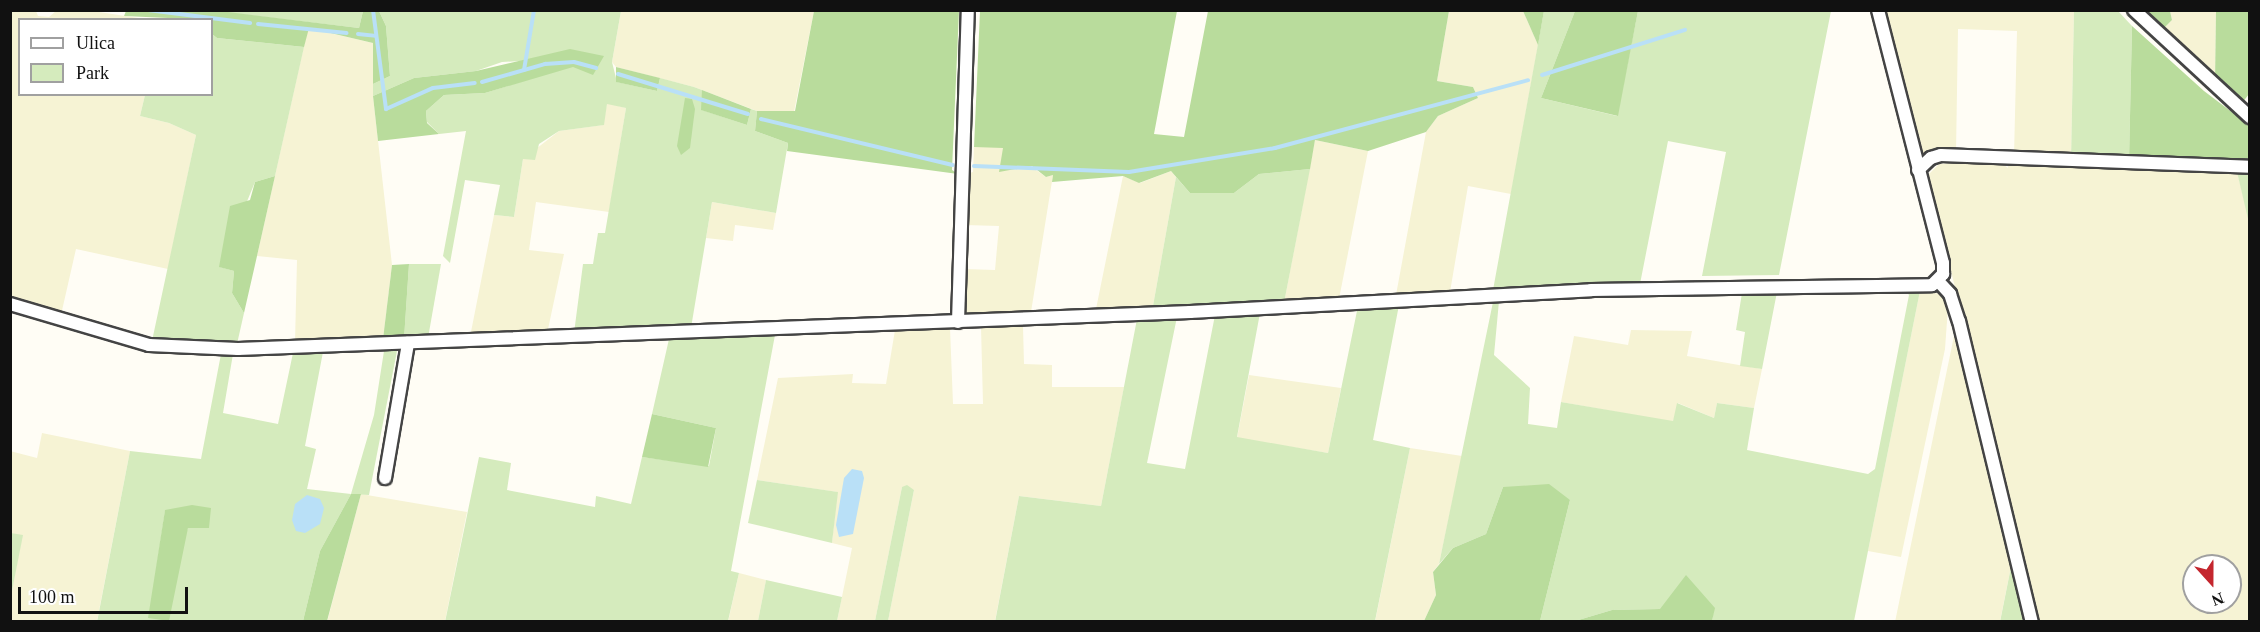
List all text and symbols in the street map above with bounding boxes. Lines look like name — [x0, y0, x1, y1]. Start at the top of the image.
legend — [18, 18, 213, 96]
text: Ulica — [76, 33, 115, 53]
text: Park — [76, 63, 109, 83]
north arrow — [2182, 554, 2242, 614]
scale bar — [21, 575, 190, 613]
text: 100 m — [29, 587, 75, 607]
text: N — [2209, 589, 2226, 609]

